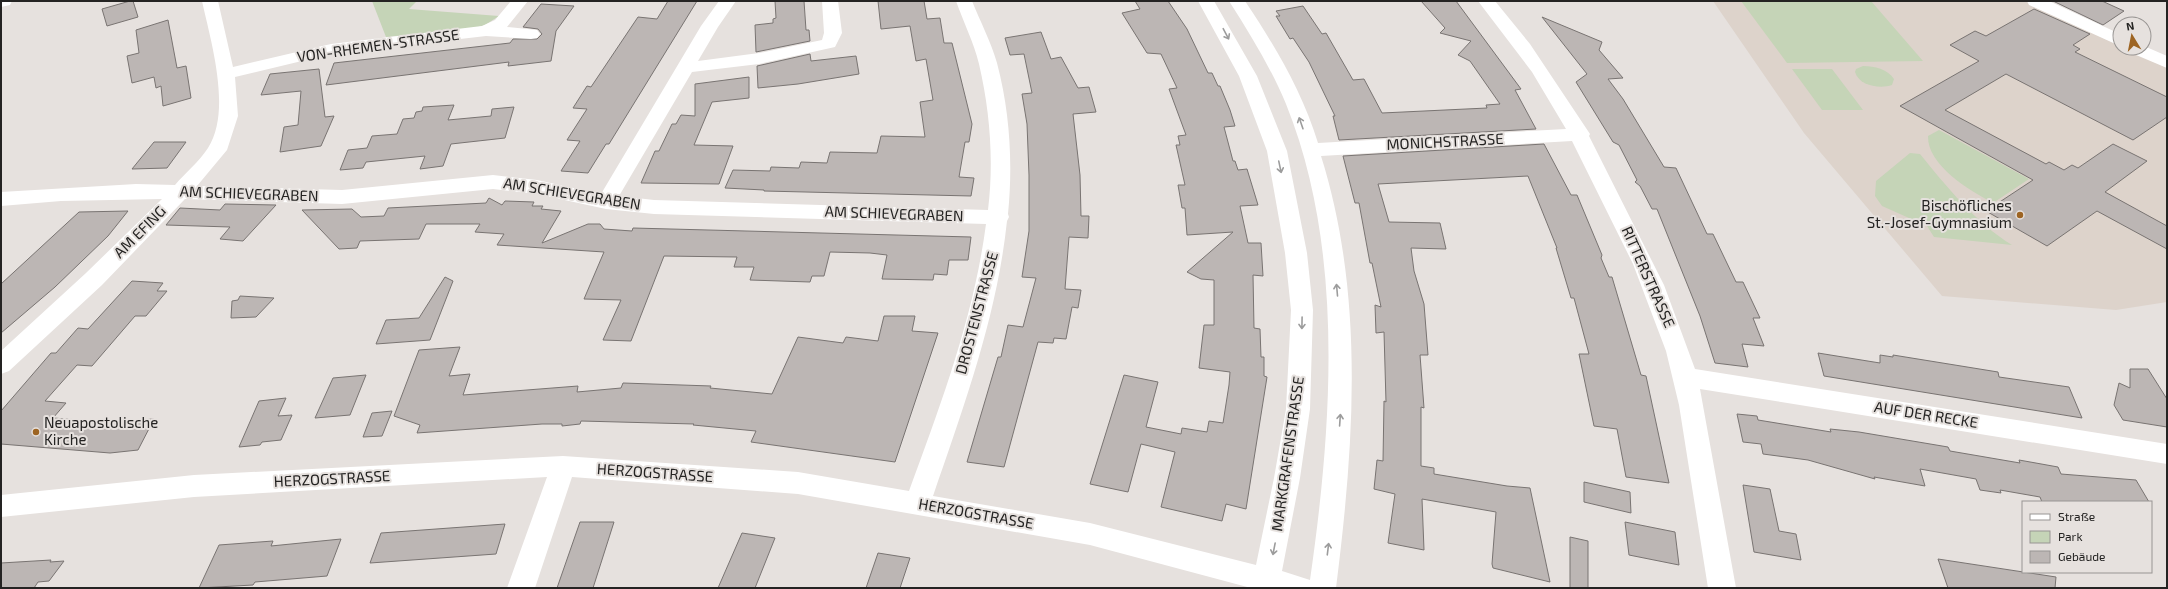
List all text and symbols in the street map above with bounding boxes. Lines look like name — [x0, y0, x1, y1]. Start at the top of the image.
north arrow — [2112, 16, 2152, 56]
text: N — [2125, 19, 2135, 33]
street label: VON-RHEMEN-STRASSE — [296, 25, 460, 65]
one-way arrow — [1223, 28, 1230, 40]
one-way arrow — [1297, 117, 1305, 129]
street label: MONICHSTRASSE — [1386, 129, 1504, 153]
one-way arrow — [1277, 160, 1285, 173]
street label: AM SCHIEVEGRABEN — [502, 173, 642, 213]
street label: AM SCHIEVEGRABEN — [179, 182, 319, 204]
place label: Bischöfliches St.-Josef-Gymnasium — [1867, 196, 2012, 231]
street label: AM EFING — [110, 202, 169, 261]
street label: AM SCHIEVEGRABEN — [824, 202, 964, 224]
marker: Bischöfliches St.-Josef-Gymnasium — [2015, 210, 2025, 220]
street label: RITTERSTRASSE — [1618, 223, 1679, 330]
street label: DROSTENSTRASSE — [951, 249, 1001, 376]
one-way arrow — [1333, 284, 1340, 297]
one-way arrow — [1298, 316, 1306, 329]
street label: MARKGRAFENSTRASSE — [1267, 375, 1307, 533]
street label: AUF DER RECKE — [1873, 397, 1979, 431]
place label: Neuapostolische Kirche — [44, 413, 158, 448]
one-way arrow — [1337, 414, 1344, 427]
marker: Neuapostolische Kirche — [31, 427, 41, 437]
street label: HERZOGSTRASSE — [596, 459, 714, 485]
street label: HERZOGSTRASSE — [273, 466, 391, 490]
street label: HERZOGSTRASSE — [917, 494, 1035, 532]
legend — [2022, 501, 2152, 573]
text: Straße — [2058, 509, 2095, 523]
text: Park — [2058, 529, 2083, 543]
one-way arrow — [1269, 542, 1277, 555]
one-way arrow — [1324, 543, 1332, 556]
text: Gebäude — [2058, 549, 2106, 563]

